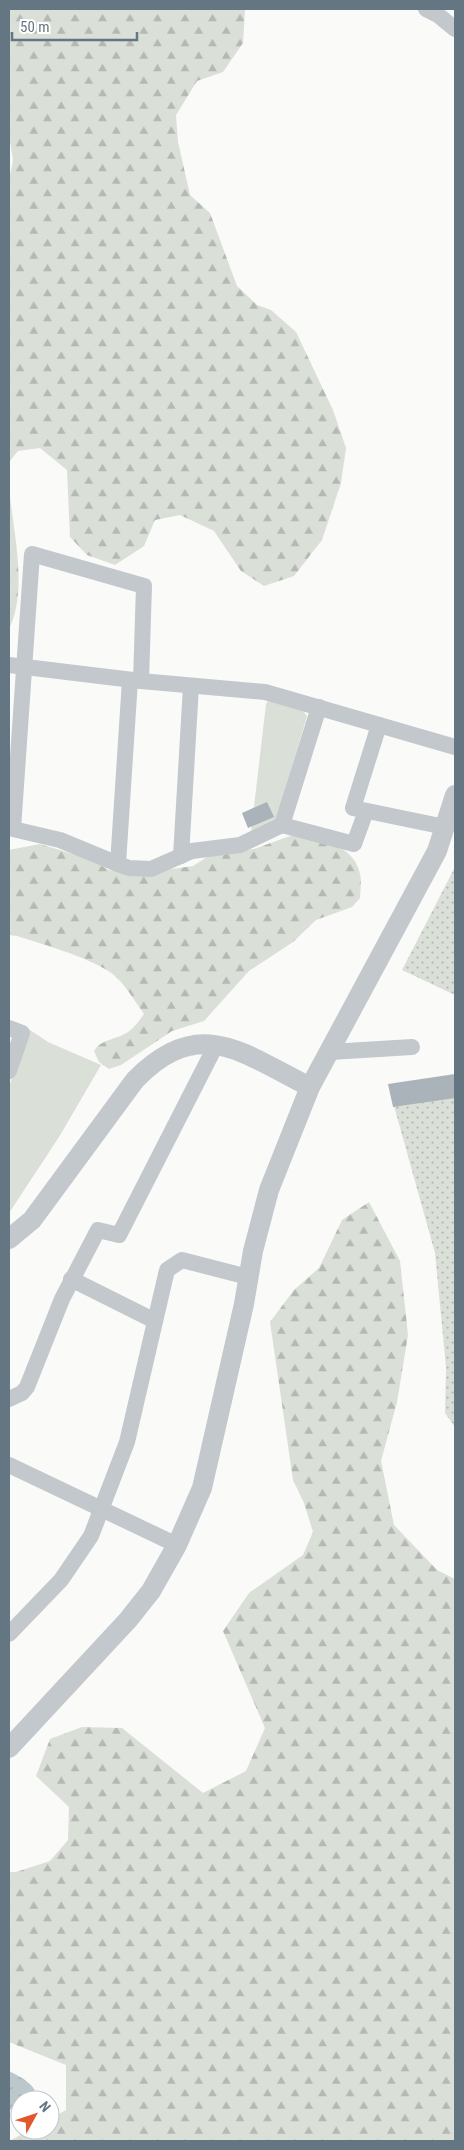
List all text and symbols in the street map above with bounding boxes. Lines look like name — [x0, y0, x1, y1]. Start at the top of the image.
scale bar — [12, 10, 138, 42]
text: 50 m — [20, 18, 50, 36]
north arrow — [10, 2090, 60, 2140]
text: N — [36, 2098, 54, 2115]

